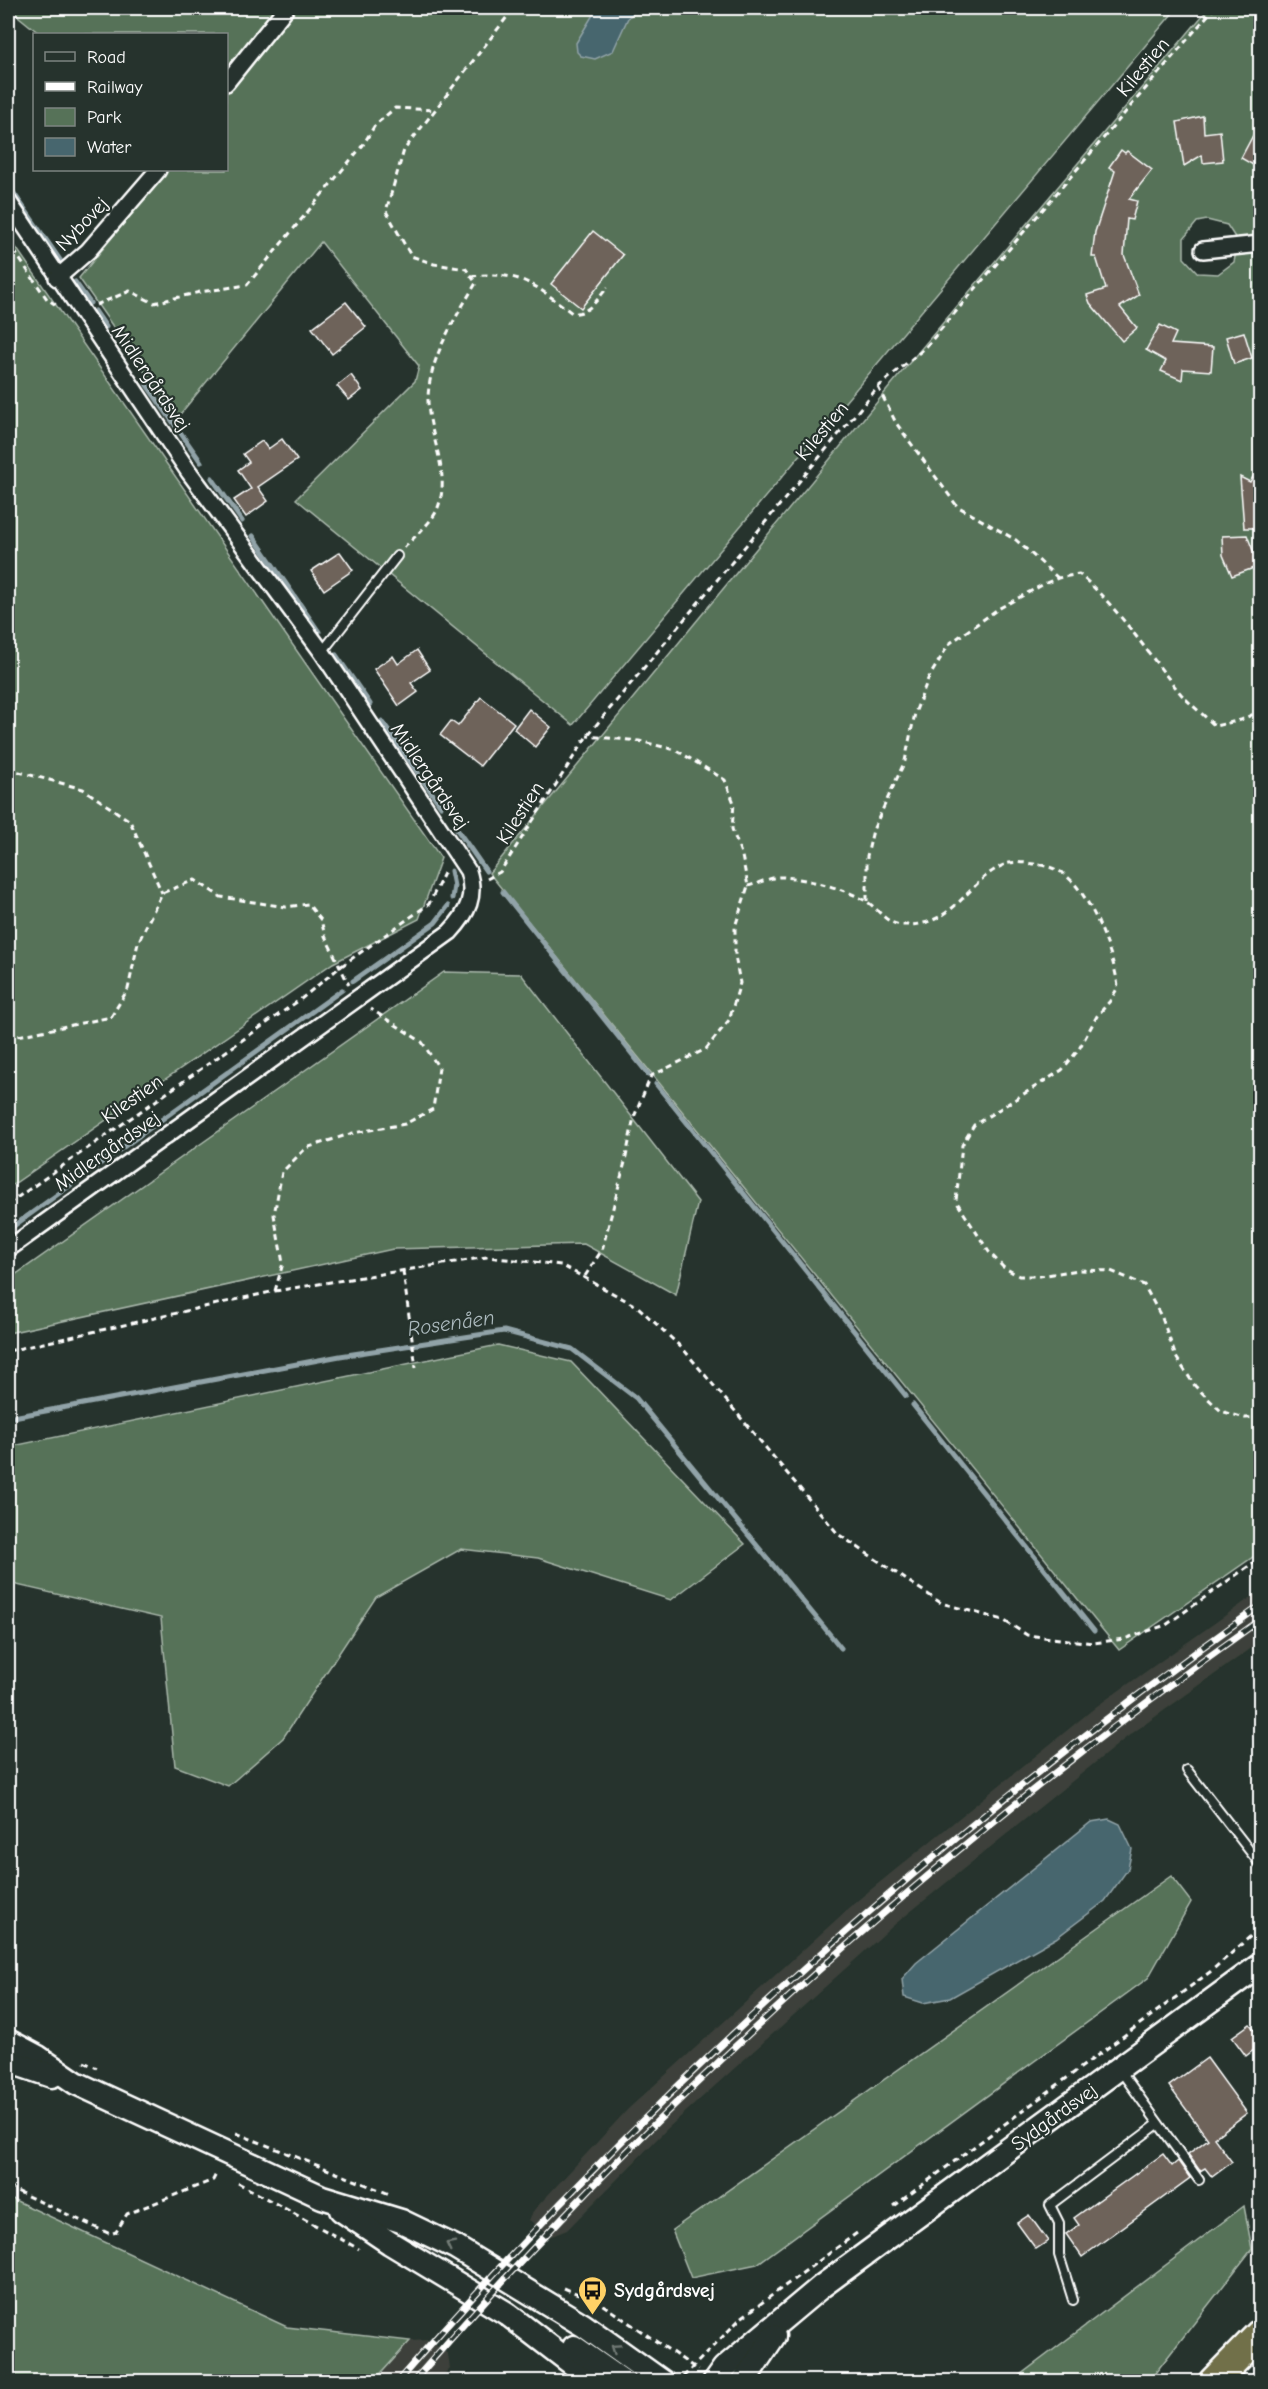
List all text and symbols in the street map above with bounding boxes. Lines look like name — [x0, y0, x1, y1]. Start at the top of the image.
legend — [33, 33, 228, 171]
street label: Kilestien — [1112, 33, 1174, 101]
text: Road — [87, 47, 126, 68]
text: Railway — [87, 77, 144, 98]
text: Park — [87, 107, 122, 128]
text: Water — [87, 137, 132, 158]
street label: Nybovej — [51, 192, 113, 256]
street label: Midlergårdsvej — [107, 320, 195, 436]
street label: Kilestien — [791, 397, 853, 465]
street label: Midlergårdsvej — [386, 718, 474, 834]
street label: Kilestien — [491, 777, 549, 849]
street label: Kilestien — [97, 1070, 167, 1128]
street label: Midlergårdsvej — [50, 1106, 164, 1196]
water label: Rosenåen — [406, 1305, 496, 1341]
street label: Sydgårdsvej — [1007, 2078, 1101, 2156]
one-way arrow — [446, 2241, 456, 2252]
bus stop icon: Sydgårdsvej — [577, 2274, 609, 2316]
place label: Sydgårdsvej — [614, 2279, 715, 2302]
one-way arrow — [611, 2344, 622, 2355]

